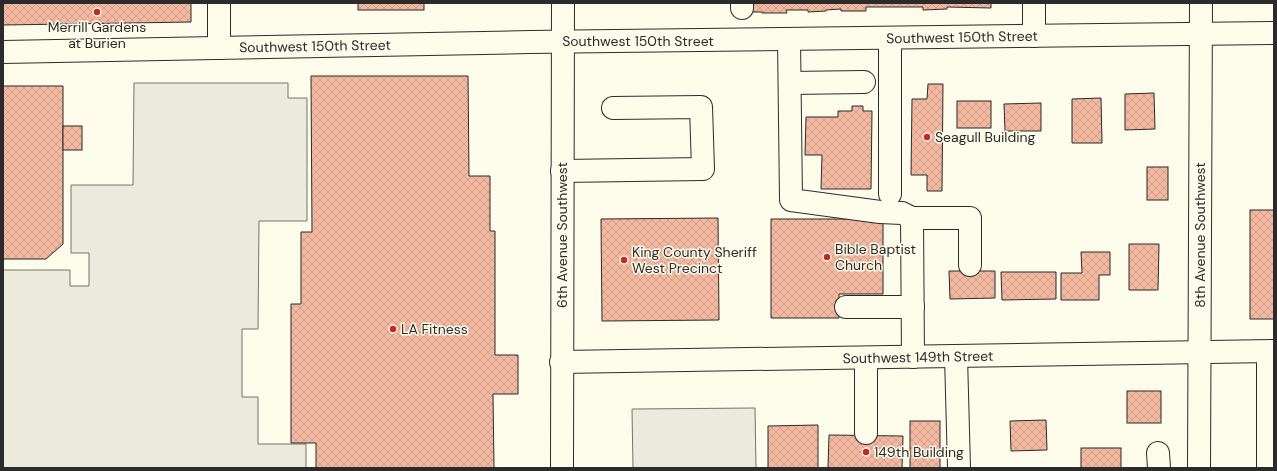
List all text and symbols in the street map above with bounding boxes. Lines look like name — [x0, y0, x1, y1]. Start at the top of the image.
marker: Merrill Gardens at Burien — [92, 7, 102, 17]
place label: Merrill Gardens at Burien — [48, 18, 146, 52]
street label: Southwest 150th Street — [886, 27, 1038, 47]
street label: Southwest 150th Street — [562, 32, 714, 50]
street label: Southwest 150th Street — [239, 36, 391, 56]
place label: Seagull Building — [935, 128, 1036, 146]
marker: Seagull Building — [922, 132, 932, 142]
street label: 6th Avenue Southwest — [553, 162, 571, 308]
street label: 8th Avenue Southwest — [1191, 162, 1209, 308]
place label: Bible Baptist Church — [835, 240, 916, 274]
place label: King County Sheriff West Precinct — [632, 243, 757, 277]
marker: Bible Baptist Church — [822, 252, 832, 262]
marker: King County Sheriff West Precinct — [619, 255, 629, 265]
place label: LA Fitness — [401, 320, 468, 338]
marker: LA Fitness — [388, 324, 398, 334]
street label: Southwest 149th Street — [842, 347, 994, 367]
place label: 149th Building — [874, 443, 964, 461]
marker: 149th Building — [861, 447, 871, 457]

